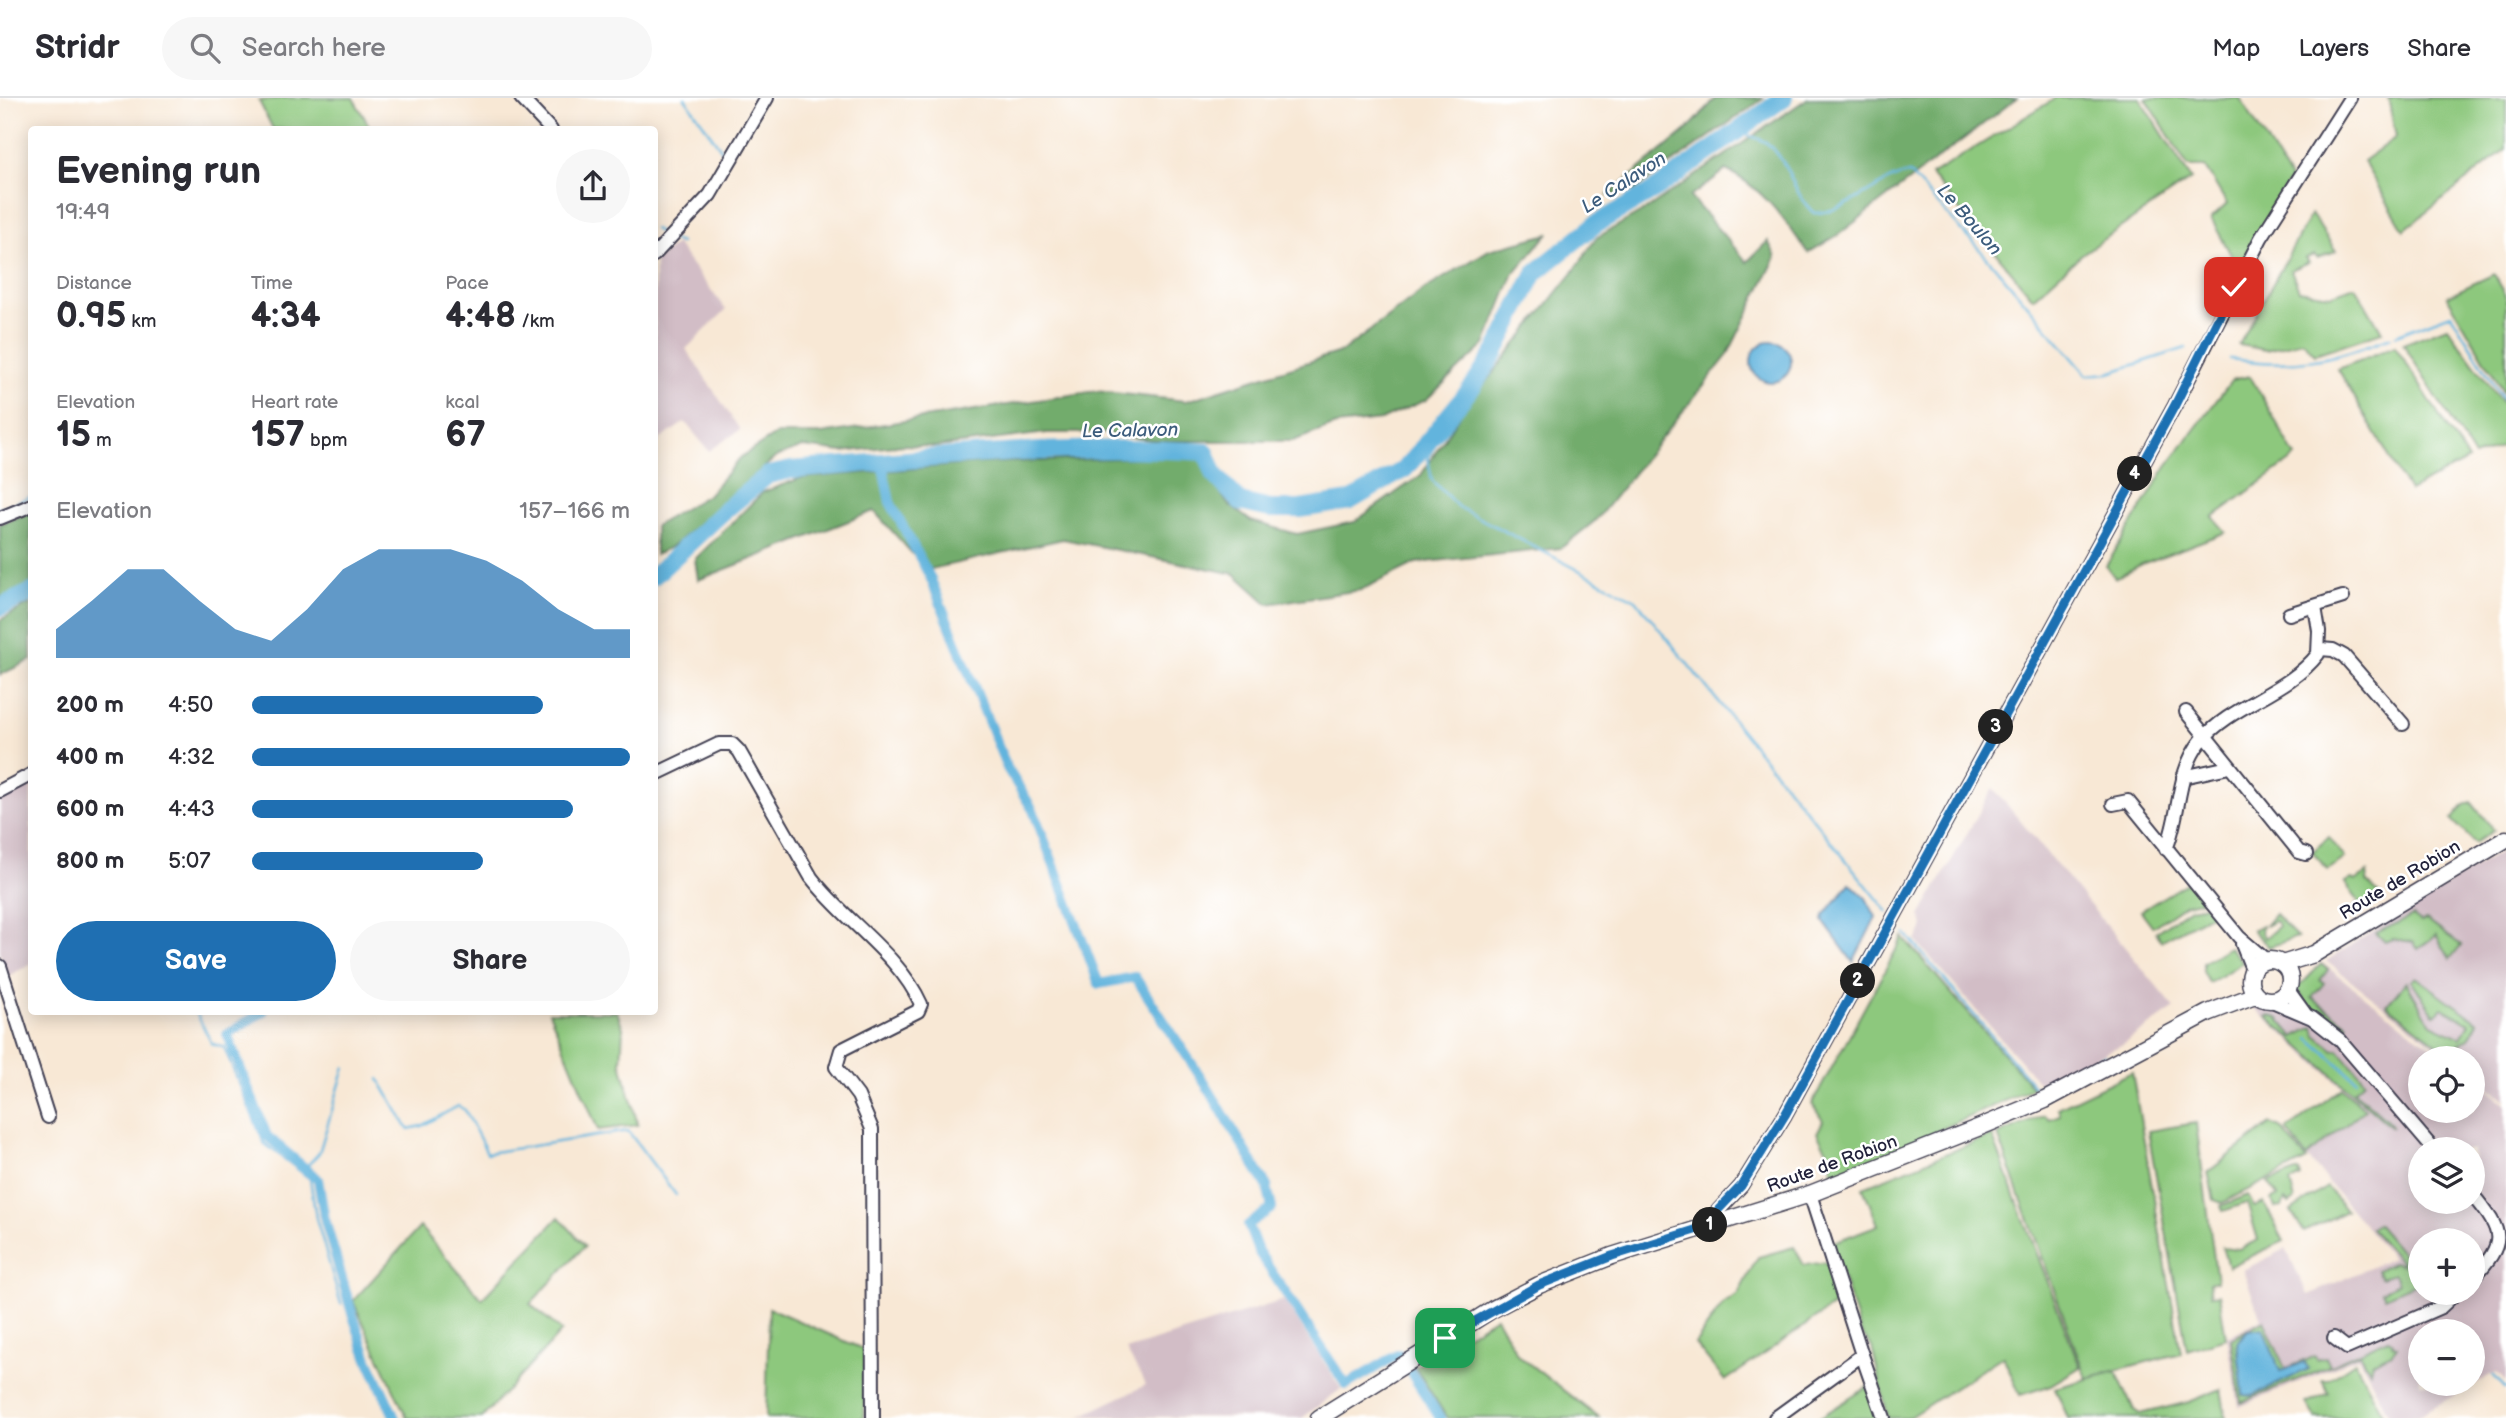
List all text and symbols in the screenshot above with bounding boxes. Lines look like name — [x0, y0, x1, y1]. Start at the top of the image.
search box — [162, 17, 652, 80]
text: Stridr — [35, 28, 120, 68]
icon: search — [186, 29, 224, 67]
text: Search here — [242, 33, 386, 64]
text: Map — [2212, 34, 2260, 63]
text: Layers — [2298, 34, 2369, 63]
text: Share — [2407, 34, 2471, 63]
water label: Le Calavon — [1577, 147, 1671, 219]
text: Evening run — [56, 149, 261, 194]
button: share — [556, 149, 630, 223]
water label: Le Boulon — [1932, 180, 2006, 260]
text: 19:49 — [56, 198, 110, 226]
pin — [2204, 257, 2264, 317]
icon: check — [2215, 268, 2253, 306]
text: Distance — [56, 272, 132, 295]
text: Time — [251, 272, 293, 295]
text: Pace — [445, 272, 489, 295]
text: 0.95 — [56, 295, 126, 338]
text: 4:34 — [251, 295, 321, 338]
text: 4:48 — [445, 295, 516, 338]
text: km — [126, 310, 156, 333]
text: /km — [516, 310, 555, 333]
text: Elevation — [56, 391, 135, 414]
text: Heart rate — [251, 391, 338, 414]
text: kcal — [445, 391, 479, 414]
text: 15 — [56, 414, 91, 457]
text: 157 — [251, 414, 305, 457]
text: 67 — [445, 414, 486, 457]
water label: Le Calavon — [1082, 419, 1178, 443]
text: m — [91, 429, 112, 452]
text: bpm — [305, 429, 347, 452]
pin: 4 — [2118, 456, 2152, 492]
text: 4 — [2129, 462, 2140, 485]
text: Elevation — [56, 497, 152, 525]
text: 157–166 m — [519, 497, 630, 525]
text: 200 m — [56, 691, 124, 719]
text: 4:50 — [168, 691, 213, 719]
pin: 3 — [1979, 710, 2014, 744]
text: 3 — [1990, 715, 2001, 738]
text: 400 m — [56, 743, 124, 771]
text: 4:32 — [168, 743, 214, 771]
text: 600 m — [56, 795, 124, 823]
text: 4:43 — [168, 795, 215, 823]
street label: Route de Robion — [2336, 836, 2464, 924]
text: 800 m — [56, 847, 124, 875]
text: 5:07 — [168, 847, 211, 875]
button: Save — [56, 921, 336, 1001]
button: Share — [350, 921, 630, 1001]
pin: 2 — [1840, 964, 1876, 998]
text: 2 — [1852, 969, 1863, 992]
map controls — [2408, 1046, 2485, 1396]
button: locate — [2408, 1046, 2485, 1123]
street label: Route de Robion — [1764, 1131, 1900, 1197]
button: layers — [2408, 1137, 2485, 1214]
pin: 1 — [1692, 1208, 1728, 1242]
text: 1 — [1706, 1213, 1714, 1236]
button: + — [2408, 1228, 2485, 1305]
pin — [1415, 1308, 1475, 1368]
icon: arrive — [1426, 1319, 1464, 1357]
button: − — [2408, 1319, 2485, 1396]

